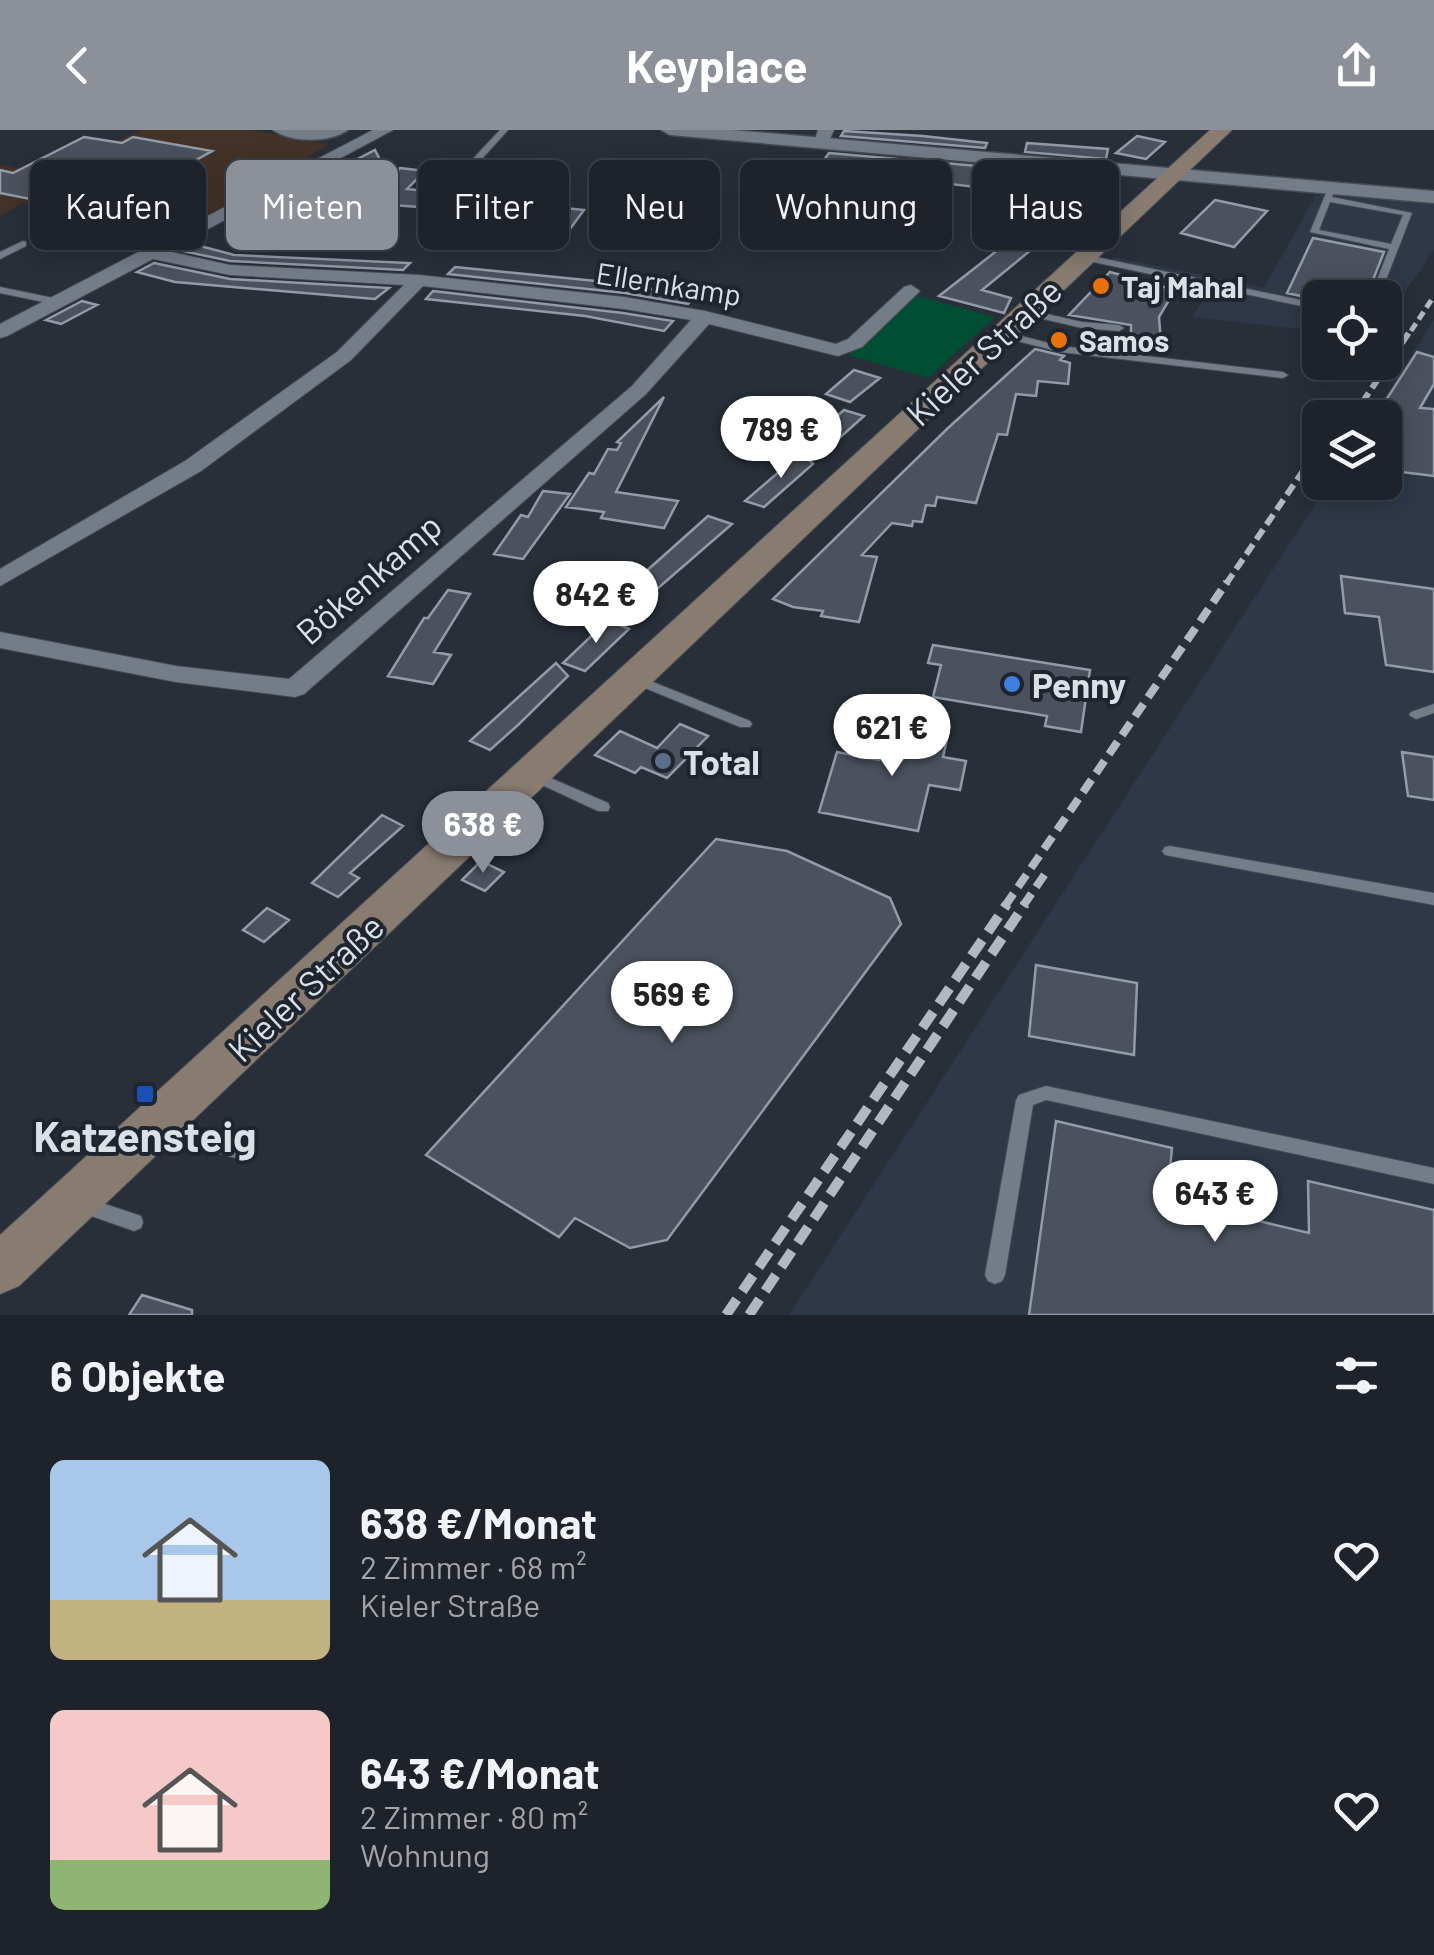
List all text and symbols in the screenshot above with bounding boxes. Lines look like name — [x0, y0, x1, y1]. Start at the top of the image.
icon: back — [50, 38, 105, 93]
text: Keyplace — [626, 38, 808, 92]
icon: share — [1329, 38, 1384, 93]
chip: Kaufen — [30, 160, 206, 250]
chip: Mieten — [226, 160, 398, 250]
chip: Filter — [418, 160, 569, 250]
chip: Neu — [589, 160, 720, 250]
chip: Wohnung — [740, 160, 952, 250]
chip: Haus — [972, 160, 1119, 250]
street label: Ellernkamp — [594, 254, 744, 312]
street label: Kieler Straße — [897, 268, 1069, 434]
place label: Taj Mahal — [1121, 268, 1244, 304]
marker: Taj Mahal — [1090, 275, 1112, 297]
map controls — [1302, 280, 1402, 500]
button: locate — [1302, 280, 1402, 380]
place label: Samos — [1079, 322, 1169, 358]
marker: Samos — [1048, 329, 1070, 351]
pin: 789 € — [711, 396, 851, 481]
button: layers — [1302, 400, 1402, 500]
text: 789 € — [743, 409, 819, 447]
street label: Bökenkamp — [287, 504, 449, 652]
pin: 842 € — [526, 561, 666, 646]
text: 842 € — [555, 574, 637, 612]
place label: Penny — [1032, 663, 1127, 705]
marker: Penny — [1001, 673, 1023, 695]
pin: 621 € — [822, 694, 962, 779]
text: 621 € — [856, 707, 928, 745]
place label: Total — [683, 740, 760, 782]
marker: Total — [652, 750, 674, 772]
pin: 638 € — [413, 791, 553, 876]
text: 638 € — [444, 804, 522, 842]
street label: Kieler Straße — [219, 904, 391, 1070]
pin: 569 € — [602, 961, 742, 1046]
text: 569 € — [633, 974, 711, 1012]
marker: Katzensteig — [134, 1083, 156, 1105]
place label: Katzensteig — [34, 1110, 256, 1161]
pin: 643 € — [1145, 1160, 1285, 1245]
text: 643 € — [1175, 1173, 1255, 1211]
icon: filters — [1329, 1348, 1384, 1403]
text: 6 Objekte — [50, 1350, 225, 1400]
text: 638 €/Monat — [360, 1497, 597, 1547]
icon: home — [130, 1500, 250, 1620]
icon: heart — [1329, 1533, 1384, 1588]
text: 2 Zimmer · 68 m² — [360, 1547, 587, 1585]
text: Kieler Straße — [360, 1585, 540, 1623]
text: 643 €/Monat — [360, 1747, 600, 1797]
icon: home — [130, 1750, 250, 1870]
icon: heart — [1329, 1783, 1384, 1838]
text: 2 Zimmer · 80 m² — [360, 1797, 588, 1835]
text: Wohnung — [360, 1835, 490, 1873]

